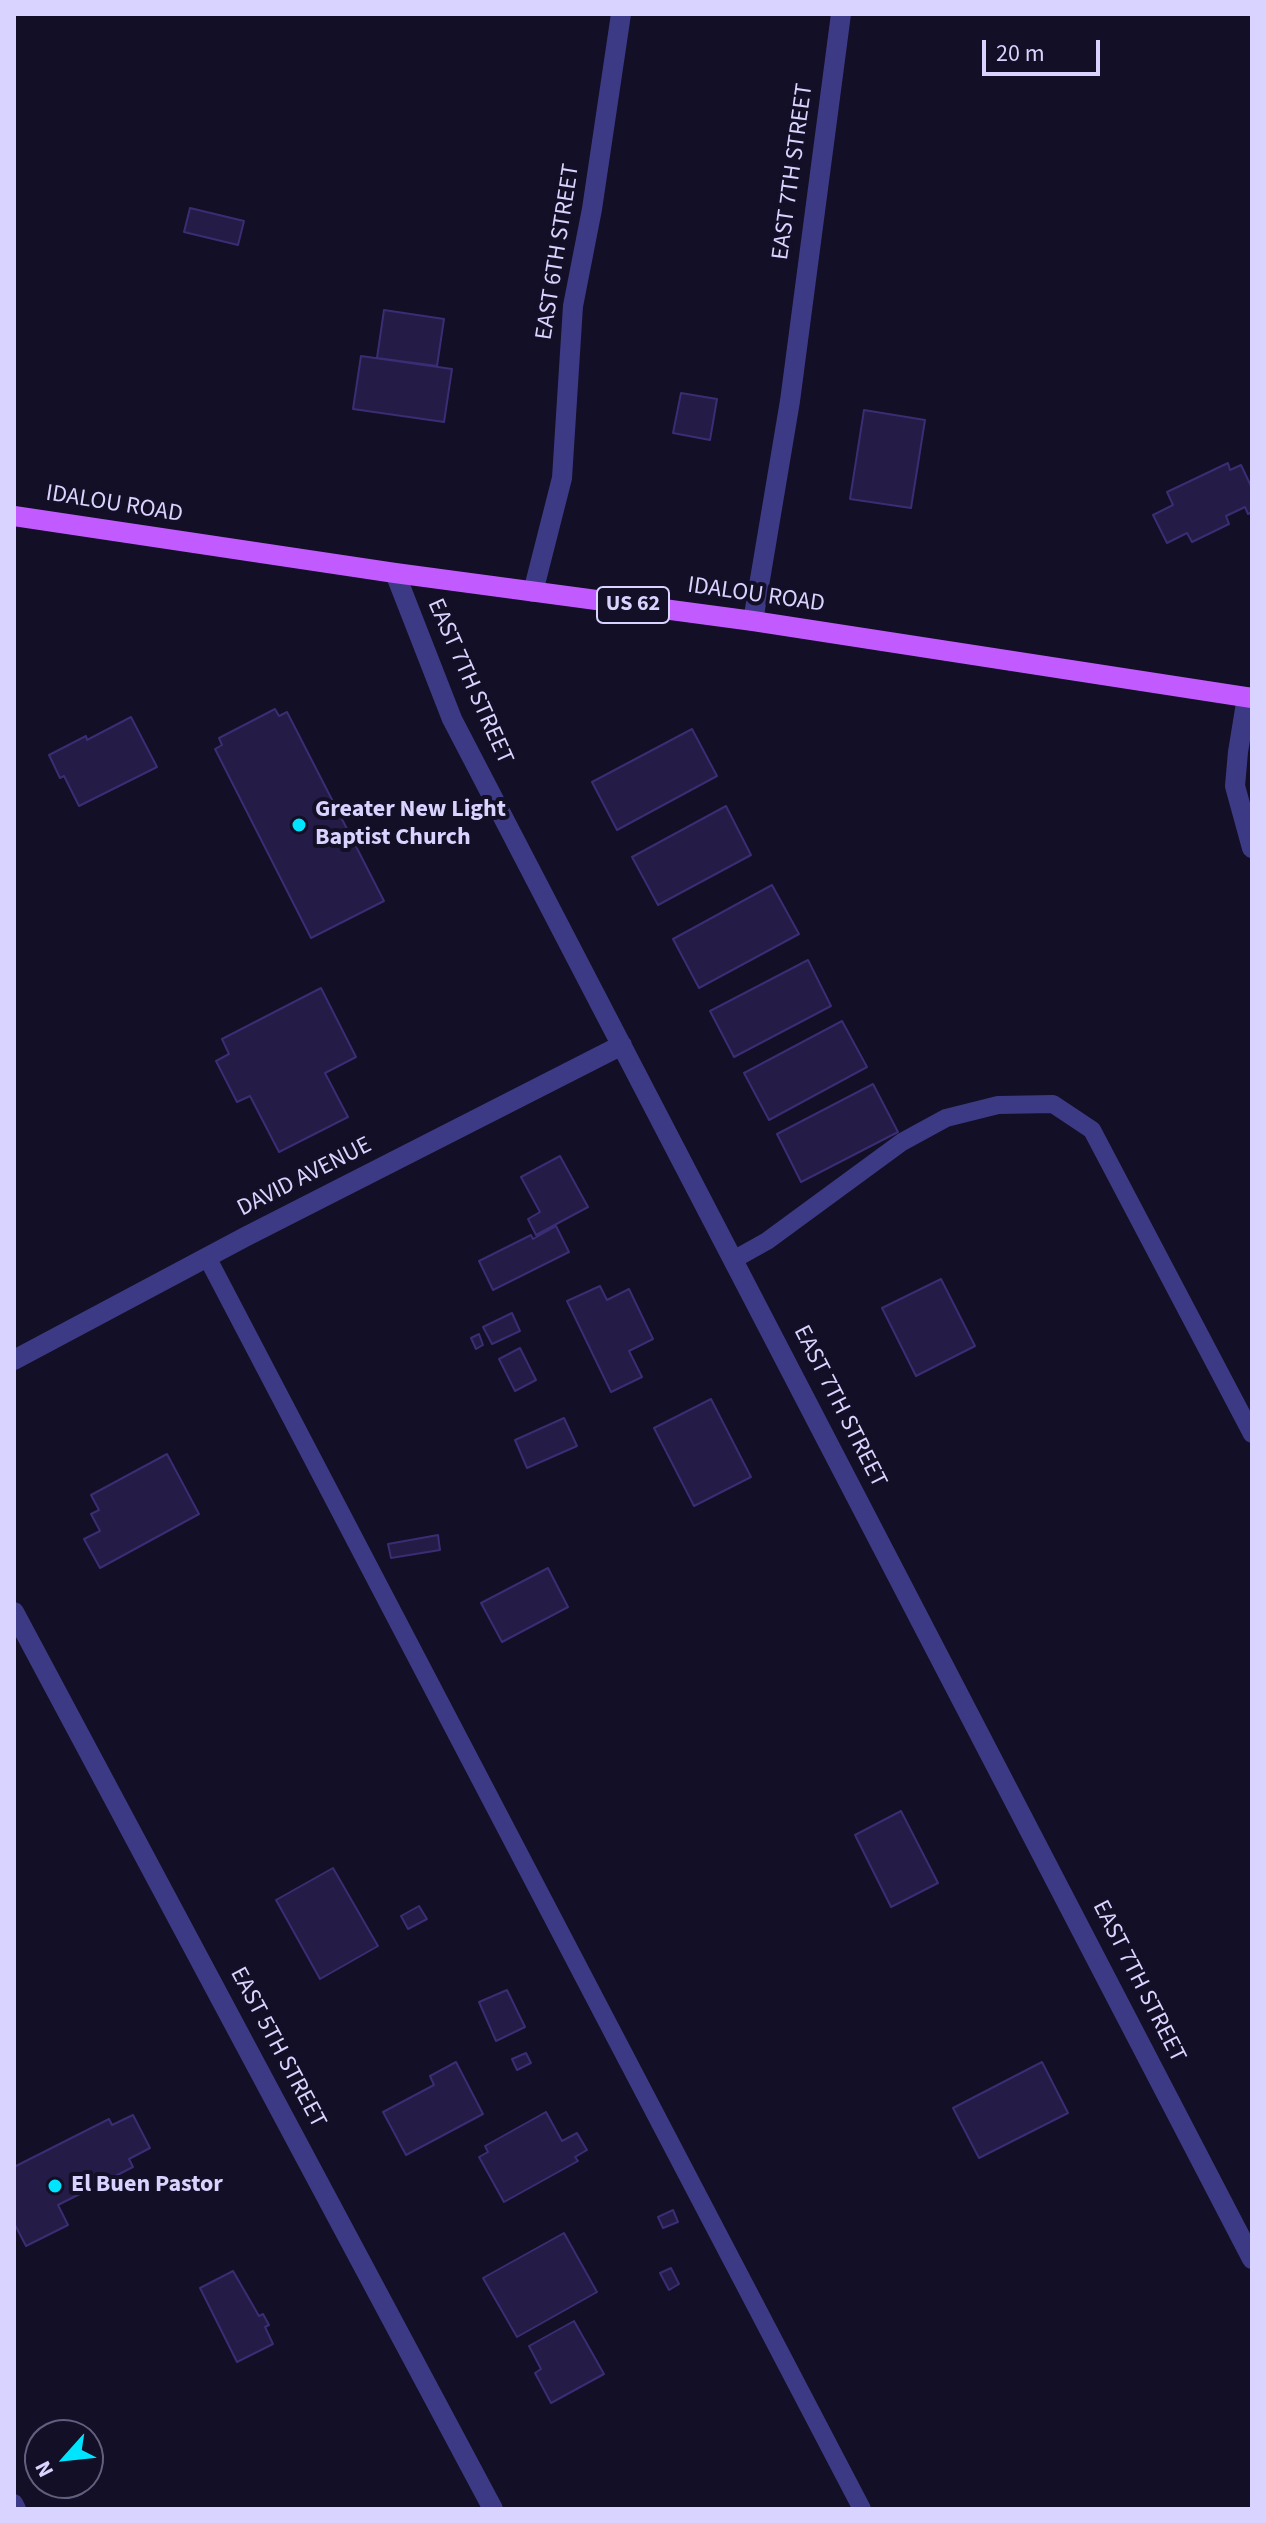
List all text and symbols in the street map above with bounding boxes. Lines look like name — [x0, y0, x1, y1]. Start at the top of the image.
scale bar — [986, 24, 1104, 74]
text: 20 m — [996, 36, 1045, 71]
street label: EAST 7TH STREET — [767, 82, 821, 262]
street label: EAST 6TH STREET — [531, 162, 587, 342]
street label: IDALOU ROAD — [43, 480, 185, 530]
street label: IDALOU ROAD — [686, 572, 826, 620]
road number: US 62 — [597, 587, 669, 623]
street label: EAST 7TH STREET — [420, 595, 518, 769]
place label: Greater New Light Baptist Church — [315, 797, 506, 853]
marker: Greater New Light Baptist Church — [290, 816, 308, 834]
street label: DAVID AVENUE — [233, 1132, 377, 1224]
street label: EAST 7TH STREET — [786, 1321, 892, 1493]
street label: EAST 7TH STREET — [1085, 1896, 1191, 2068]
street label: EAST 5TH STREET — [223, 1963, 331, 2133]
place label: El Buen Pastor — [71, 2172, 223, 2200]
marker: El Buen Pastor — [46, 2177, 64, 2195]
north arrow — [24, 2419, 104, 2499]
text: N — [27, 2455, 62, 2483]

